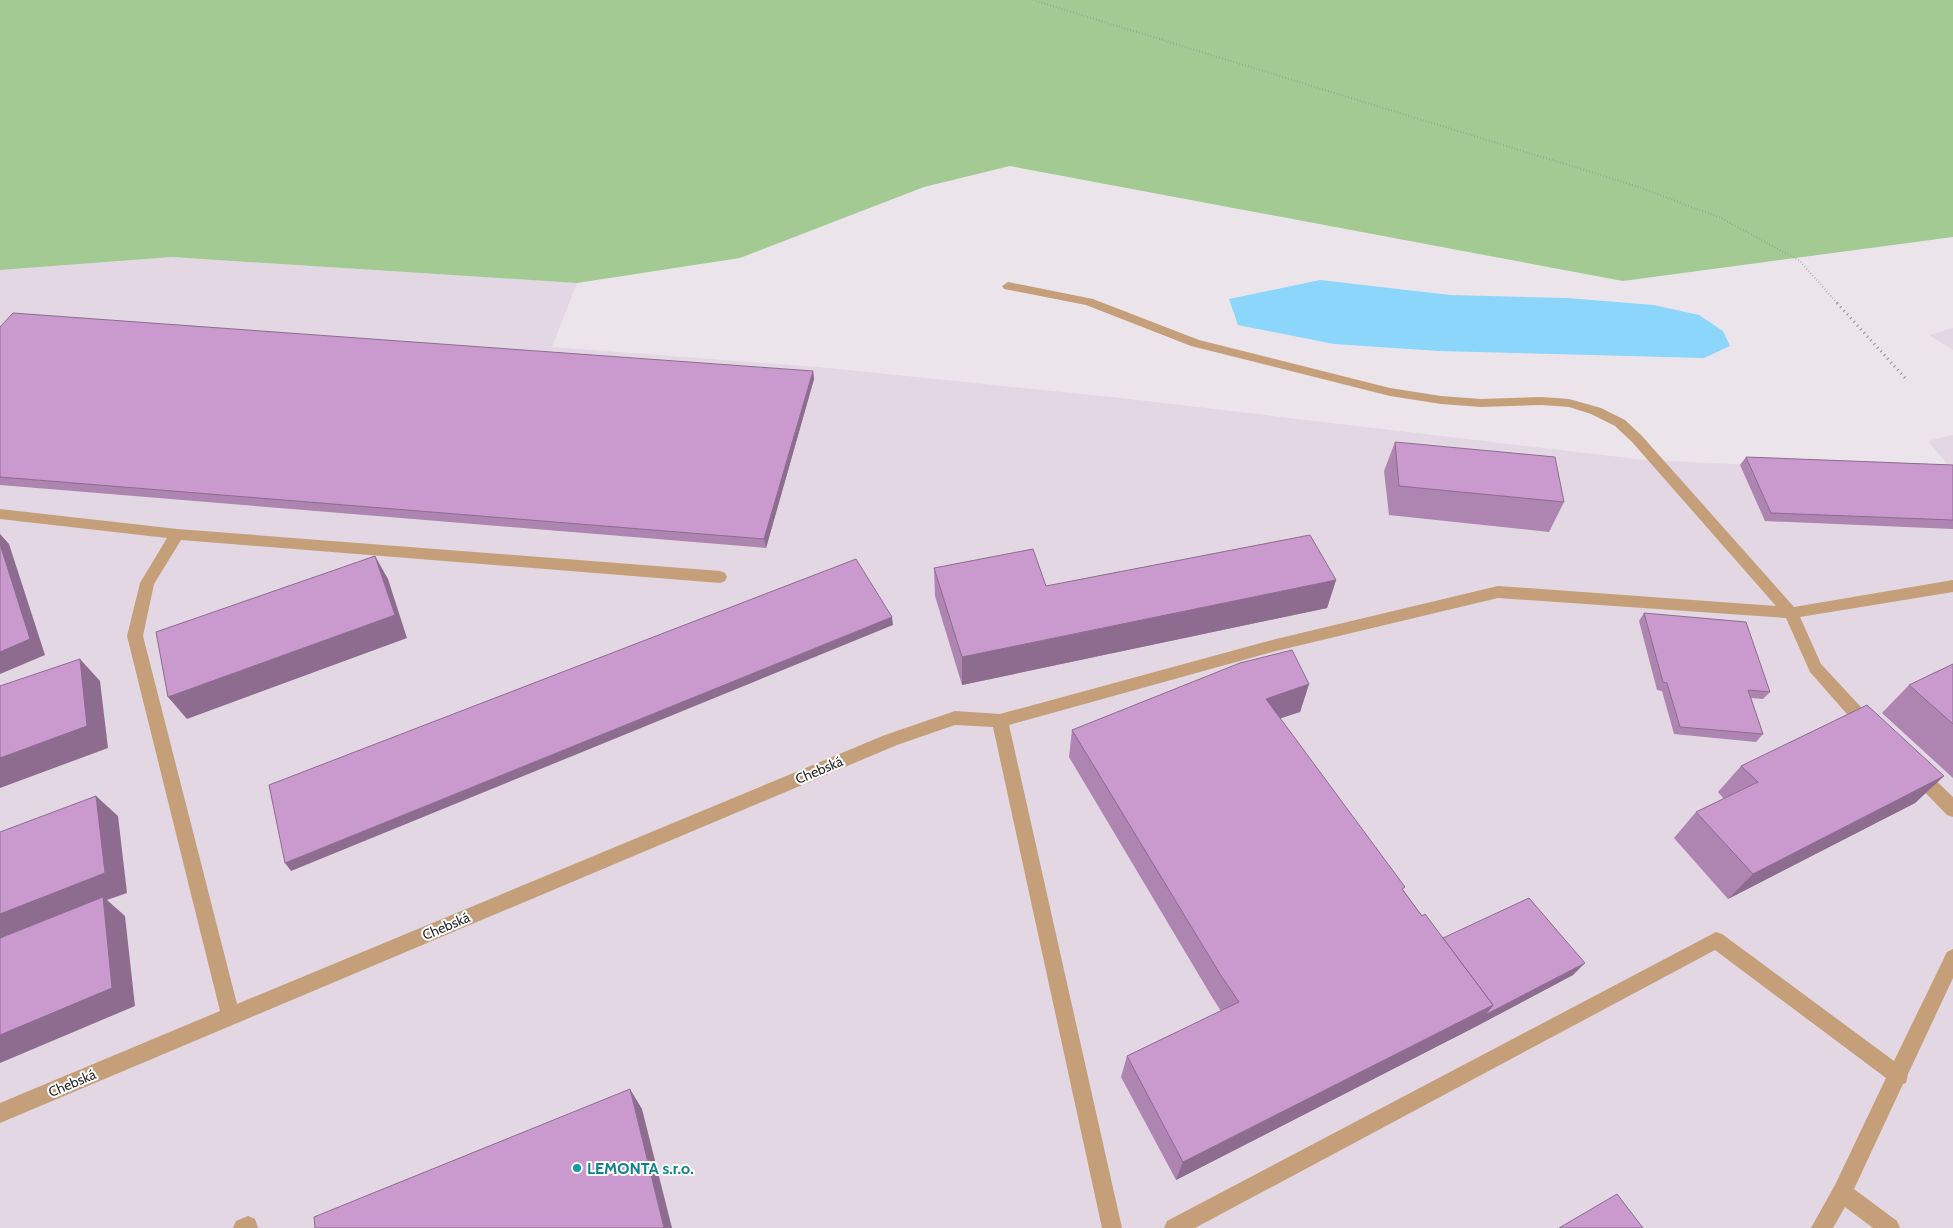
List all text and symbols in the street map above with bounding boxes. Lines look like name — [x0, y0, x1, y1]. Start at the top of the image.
street label: Chebská — [793, 752, 846, 788]
street label: Chebská — [420, 908, 473, 944]
street label: Chebská — [46, 1065, 99, 1101]
place label: LEMONTA s.r.o. — [587, 1159, 694, 1178]
marker: LEMONTA s.r.o. — [571, 1162, 583, 1174]

